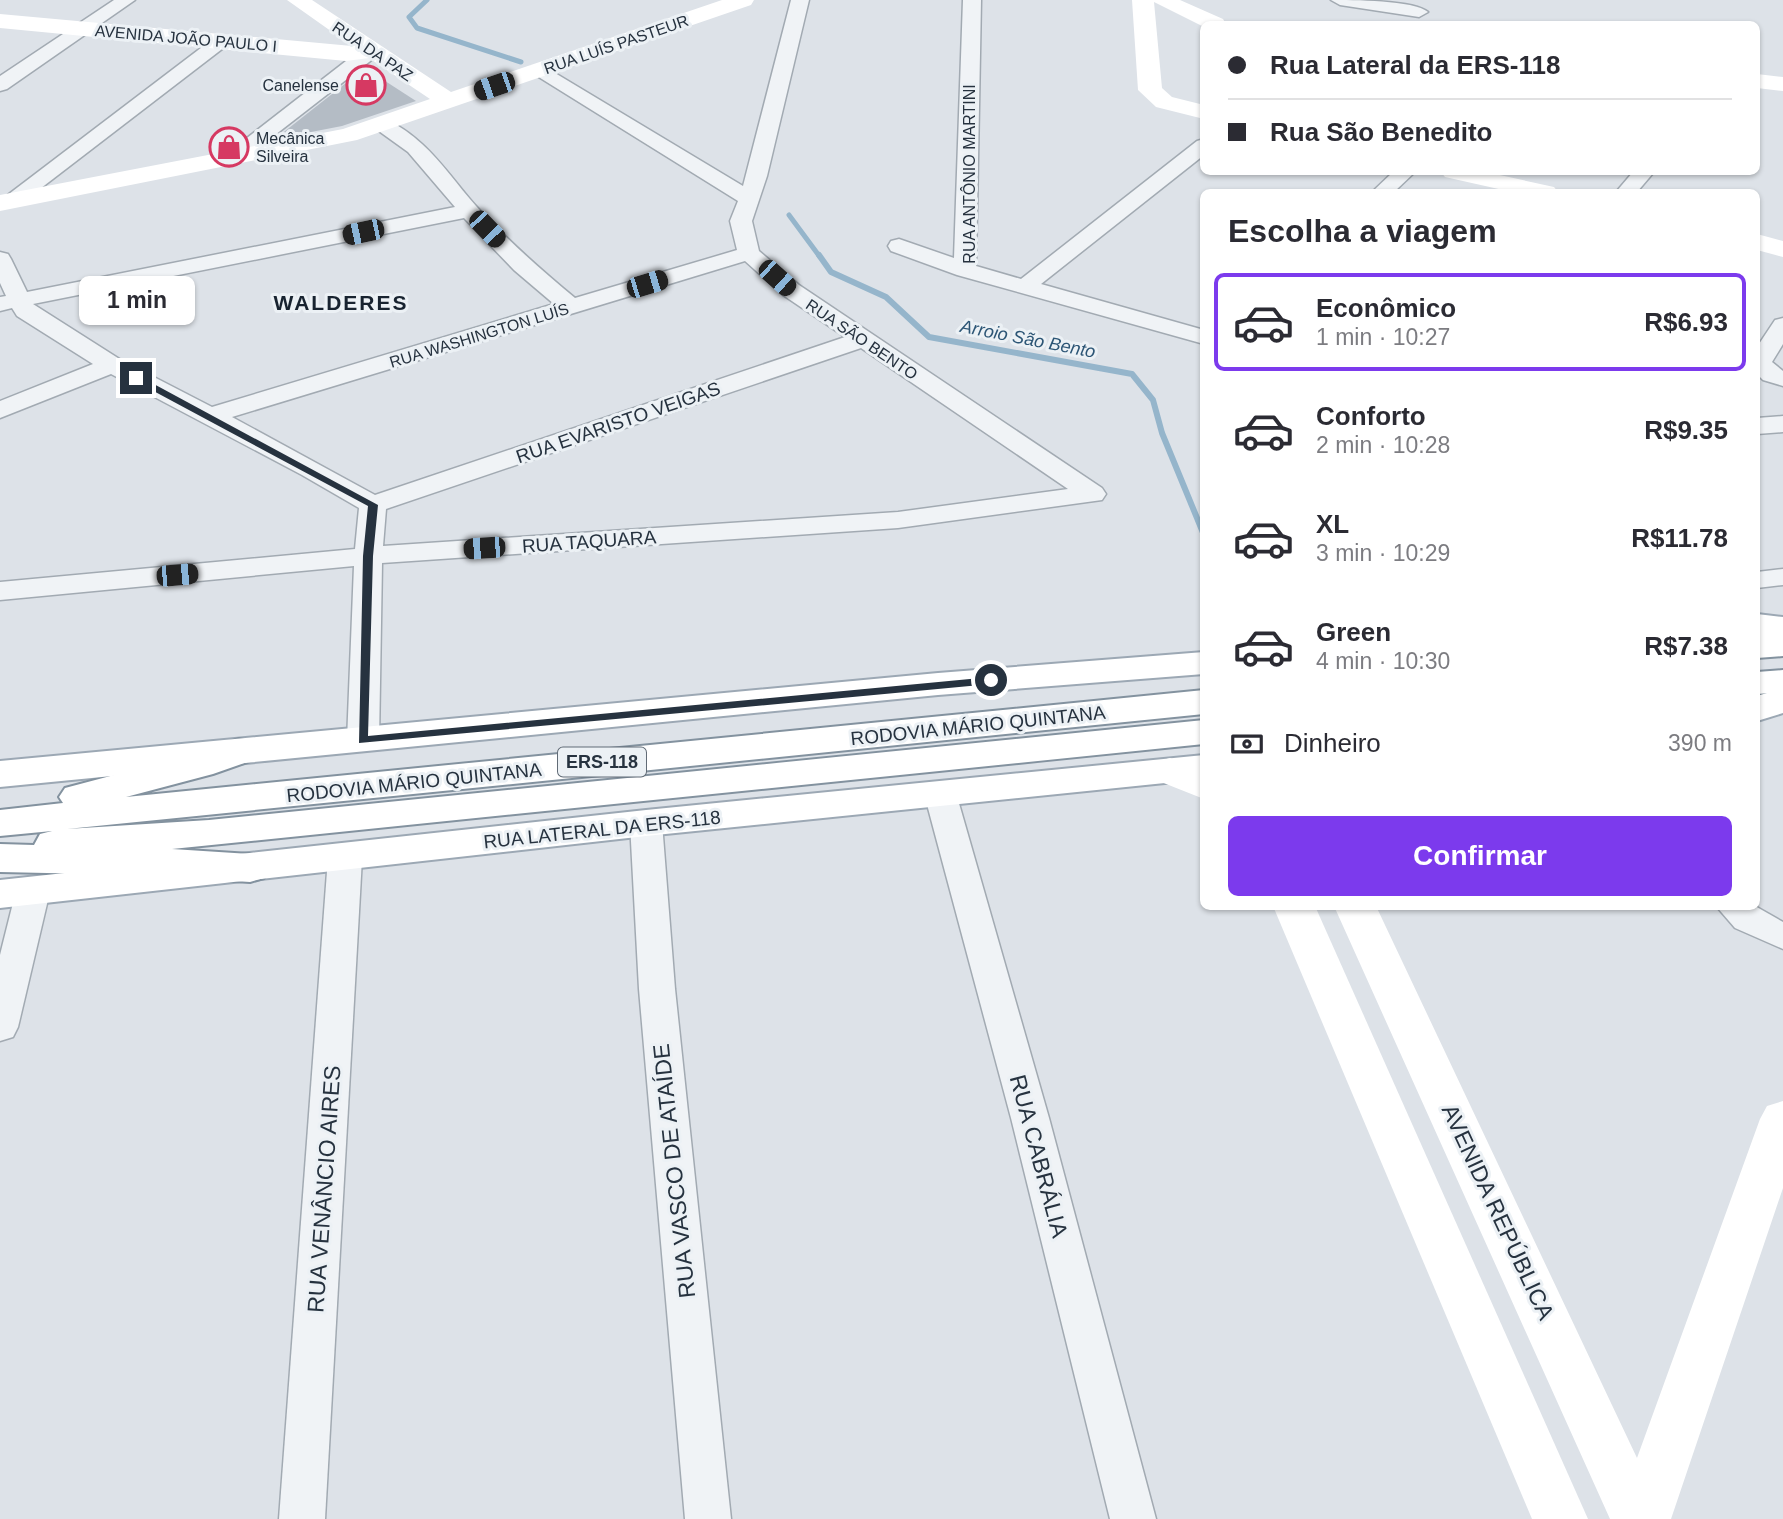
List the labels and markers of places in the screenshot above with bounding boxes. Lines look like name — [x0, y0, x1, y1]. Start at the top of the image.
shop icon: Canelense — [345, 64, 387, 106]
place label: Canelense — [263, 77, 339, 94]
shop icon: Mecânica Silveira — [208, 126, 250, 168]
place label: Mecânica Silveira — [256, 130, 325, 165]

